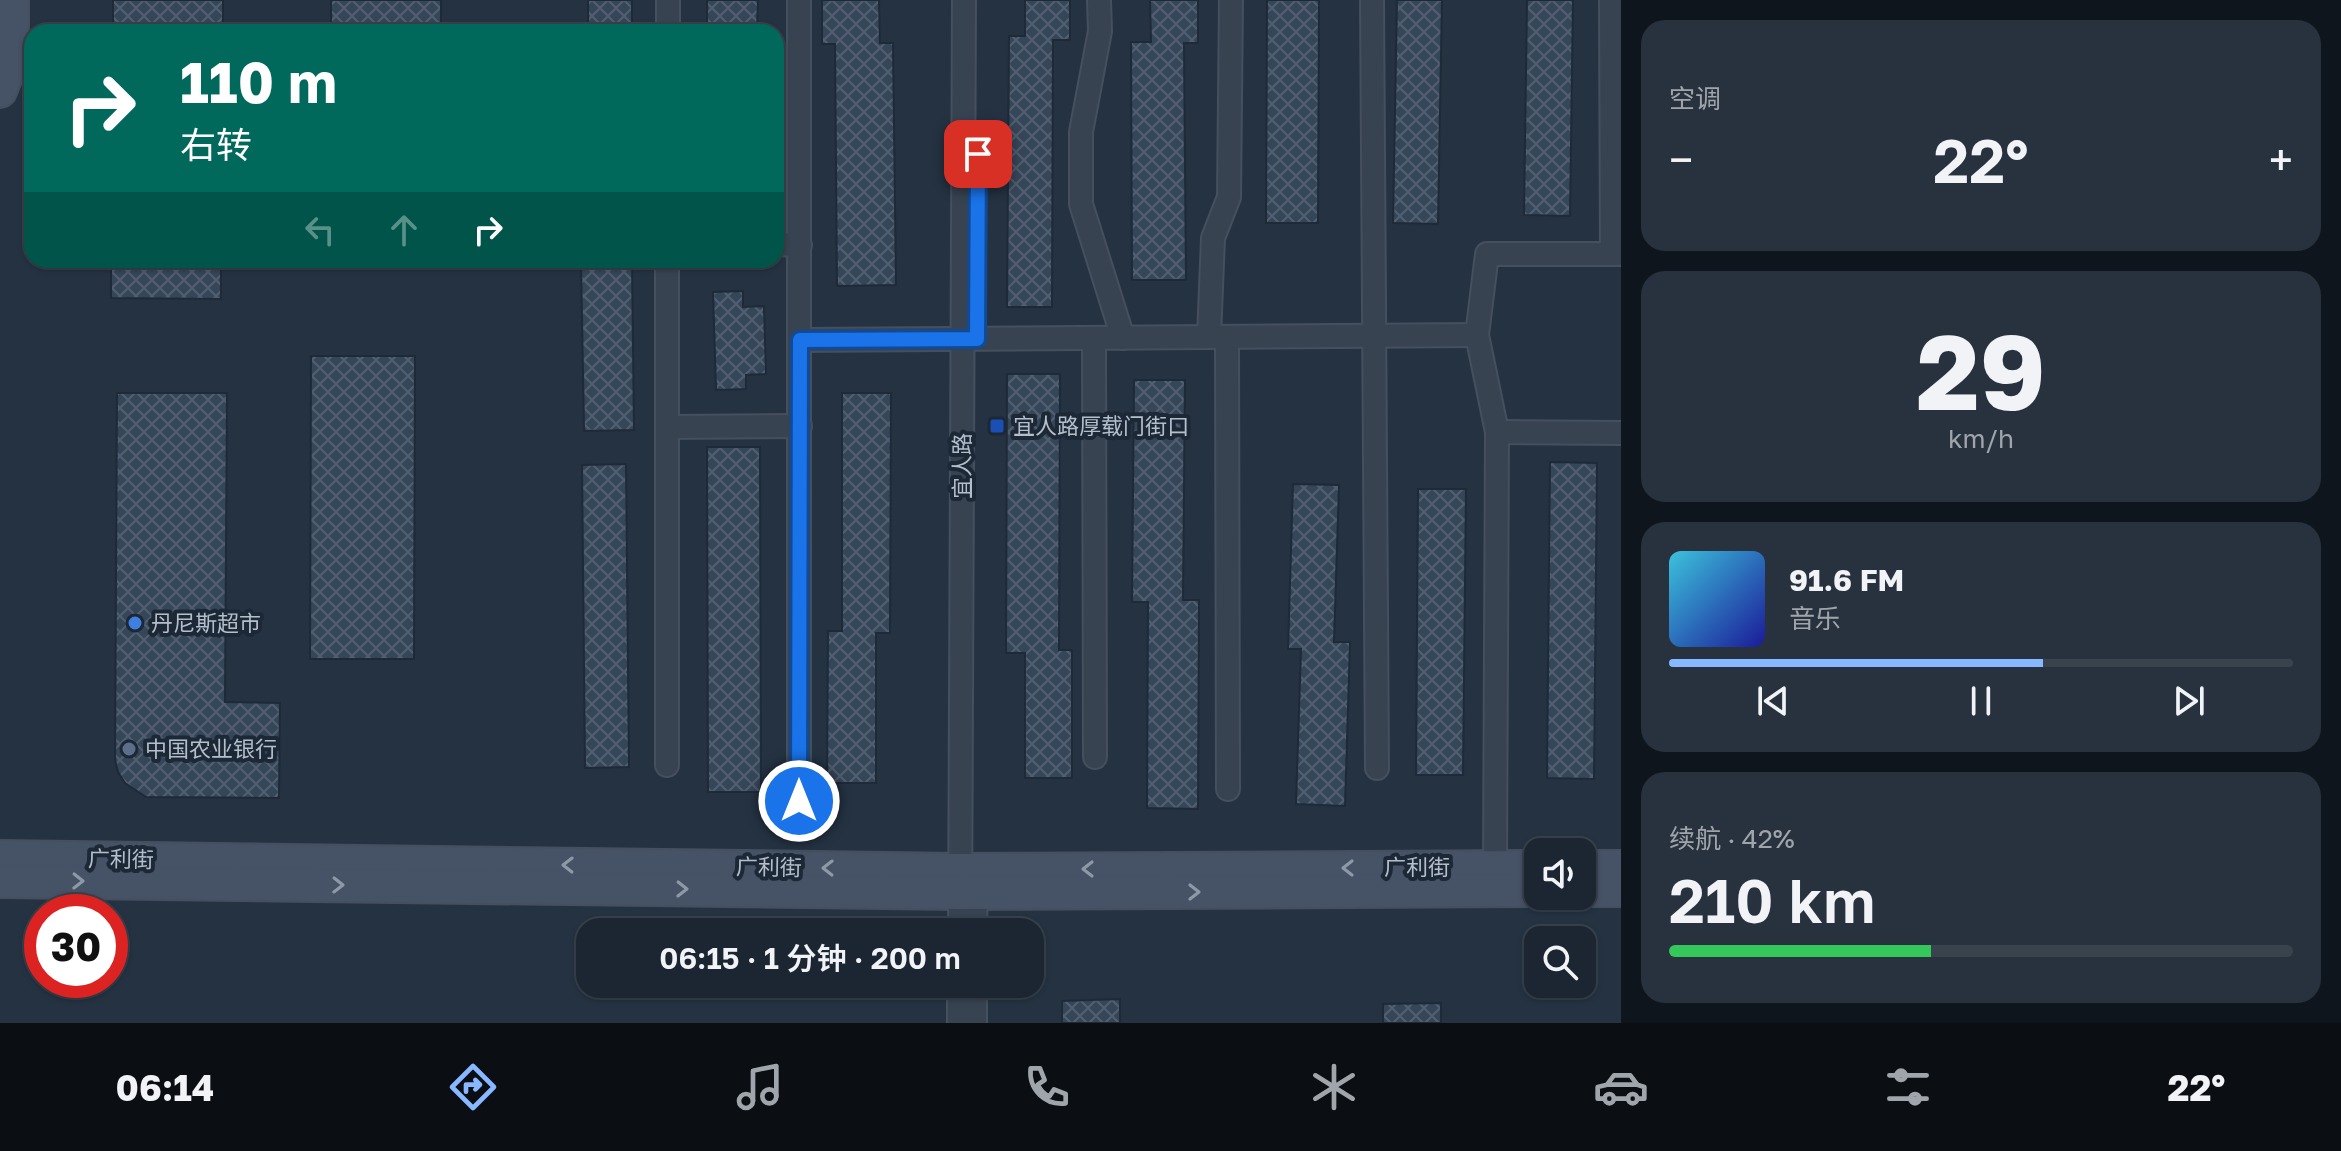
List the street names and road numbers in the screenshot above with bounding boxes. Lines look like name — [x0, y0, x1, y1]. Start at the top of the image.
street label: 宜人路 — [948, 433, 975, 499]
street label: 广利街 — [88, 844, 154, 873]
street label: 广利街 — [736, 852, 802, 881]
street label: 广利街 — [1384, 853, 1450, 880]

